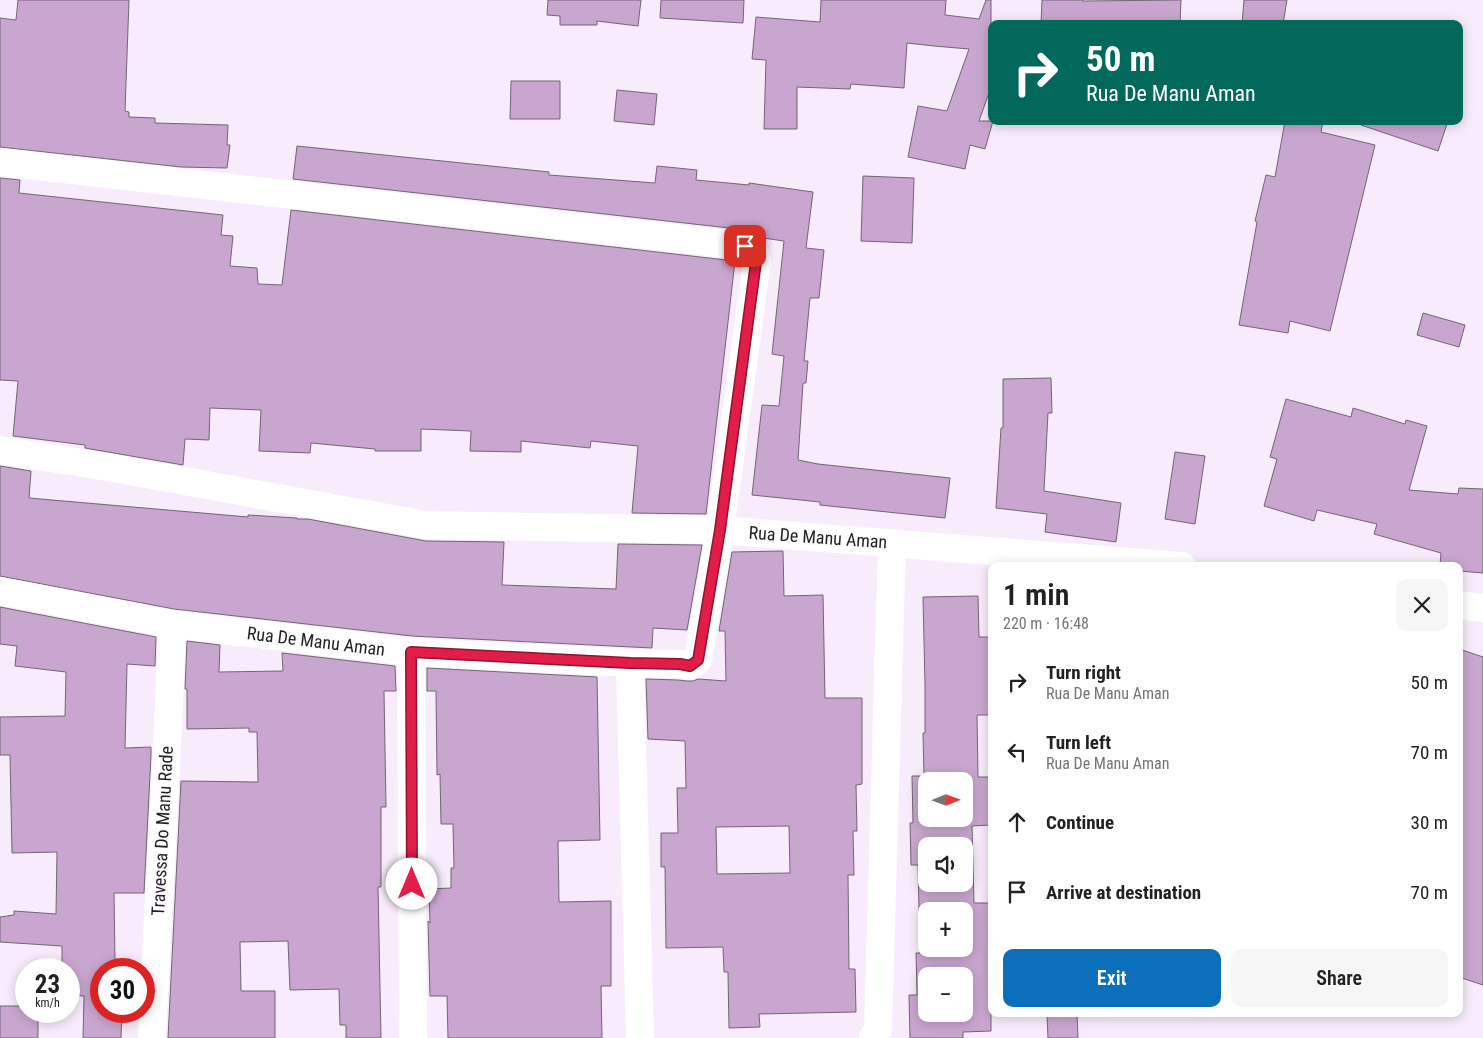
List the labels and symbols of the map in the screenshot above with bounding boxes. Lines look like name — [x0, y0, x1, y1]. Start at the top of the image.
pin — [724, 225, 766, 267]
street label: Rua De Manu Aman — [748, 522, 888, 552]
street label: Rua De Manu Aman — [246, 622, 386, 660]
street label: Travessa Do Manu Rade — [147, 745, 177, 917]
north arrow — [918, 772, 972, 828]
position arrow — [385, 857, 437, 909]
speed limit sign: 30 — [90, 958, 155, 1023]

